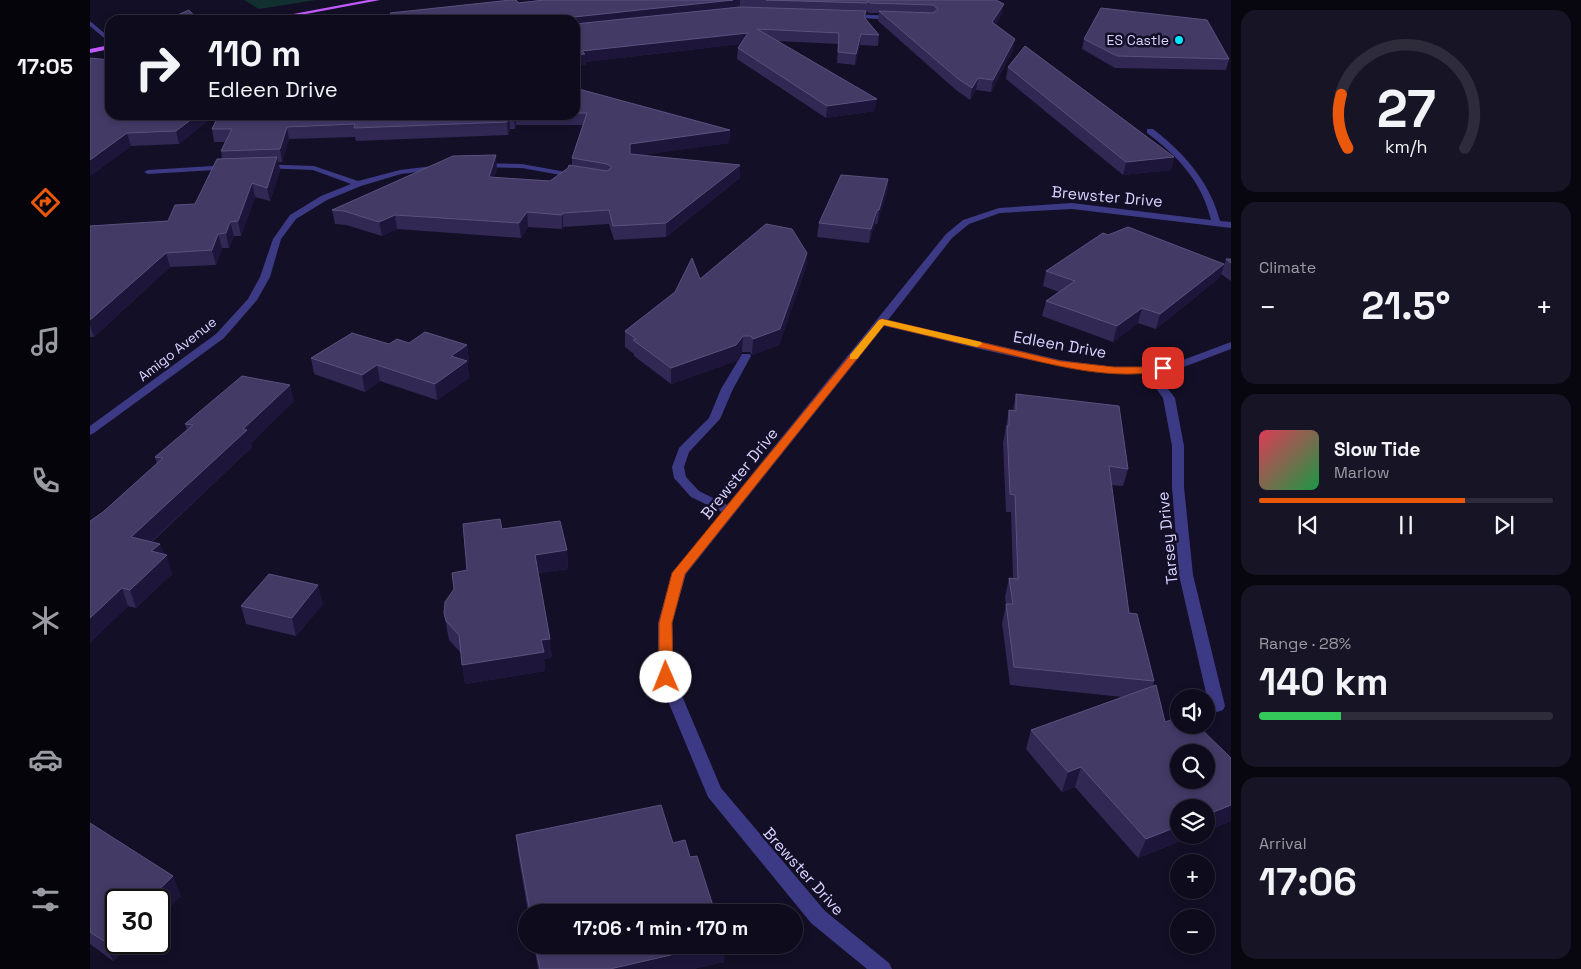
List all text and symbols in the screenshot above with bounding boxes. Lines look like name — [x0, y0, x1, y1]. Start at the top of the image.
place label: ES Castle — [1107, 31, 1169, 49]
text: 110 m — [208, 32, 301, 76]
marker: ES Castle — [1173, 34, 1185, 46]
icon: right — [125, 35, 190, 100]
text: 17:05 — [17, 52, 73, 80]
text: Edleen Drive — [208, 75, 338, 103]
text: 27 — [1376, 76, 1436, 142]
text: km/h — [1385, 135, 1427, 158]
street label: Brewster Drive — [1050, 181, 1163, 212]
icon: directions — [28, 185, 63, 220]
text: Climate — [1259, 257, 1316, 278]
text: 21.5° — [1362, 282, 1450, 330]
text: − — [1259, 289, 1276, 325]
text: + — [1536, 289, 1553, 325]
street label: Amigo Avenue — [134, 313, 220, 385]
icon: music — [28, 324, 63, 359]
street label: Edleen Drive — [1012, 326, 1108, 363]
pin — [1142, 347, 1184, 389]
icon: arrive — [1149, 354, 1177, 382]
street label: Brewster Drive — [696, 423, 783, 523]
text: Slow Tide — [1334, 437, 1420, 462]
text: Marlow — [1334, 462, 1390, 483]
icon: phone — [28, 463, 63, 498]
street label: Tarsey Drive — [1152, 490, 1183, 585]
icon: previous — [1294, 511, 1322, 539]
icon: pause — [1392, 511, 1420, 539]
icon: next — [1490, 511, 1518, 539]
icon: climate — [28, 603, 63, 638]
text: Range · 28% — [1259, 633, 1351, 654]
position arrow — [639, 650, 691, 702]
text: 140 km — [1259, 658, 1389, 706]
map controls — [1170, 689, 1215, 954]
button: sound — [1170, 689, 1215, 734]
icon: car — [28, 742, 63, 777]
button: search — [1170, 744, 1215, 789]
button: layers — [1170, 799, 1215, 844]
street label: Brewster Drive — [758, 823, 849, 920]
text: Arrival — [1259, 833, 1307, 854]
button: + — [1170, 854, 1215, 899]
text: 17:06 — [1259, 858, 1357, 906]
icon: filters — [28, 882, 63, 917]
speed limit sign: 30 — [105, 889, 170, 954]
button: − — [1170, 909, 1215, 954]
text: 17:06 · 1 min · 170 m — [573, 916, 748, 941]

